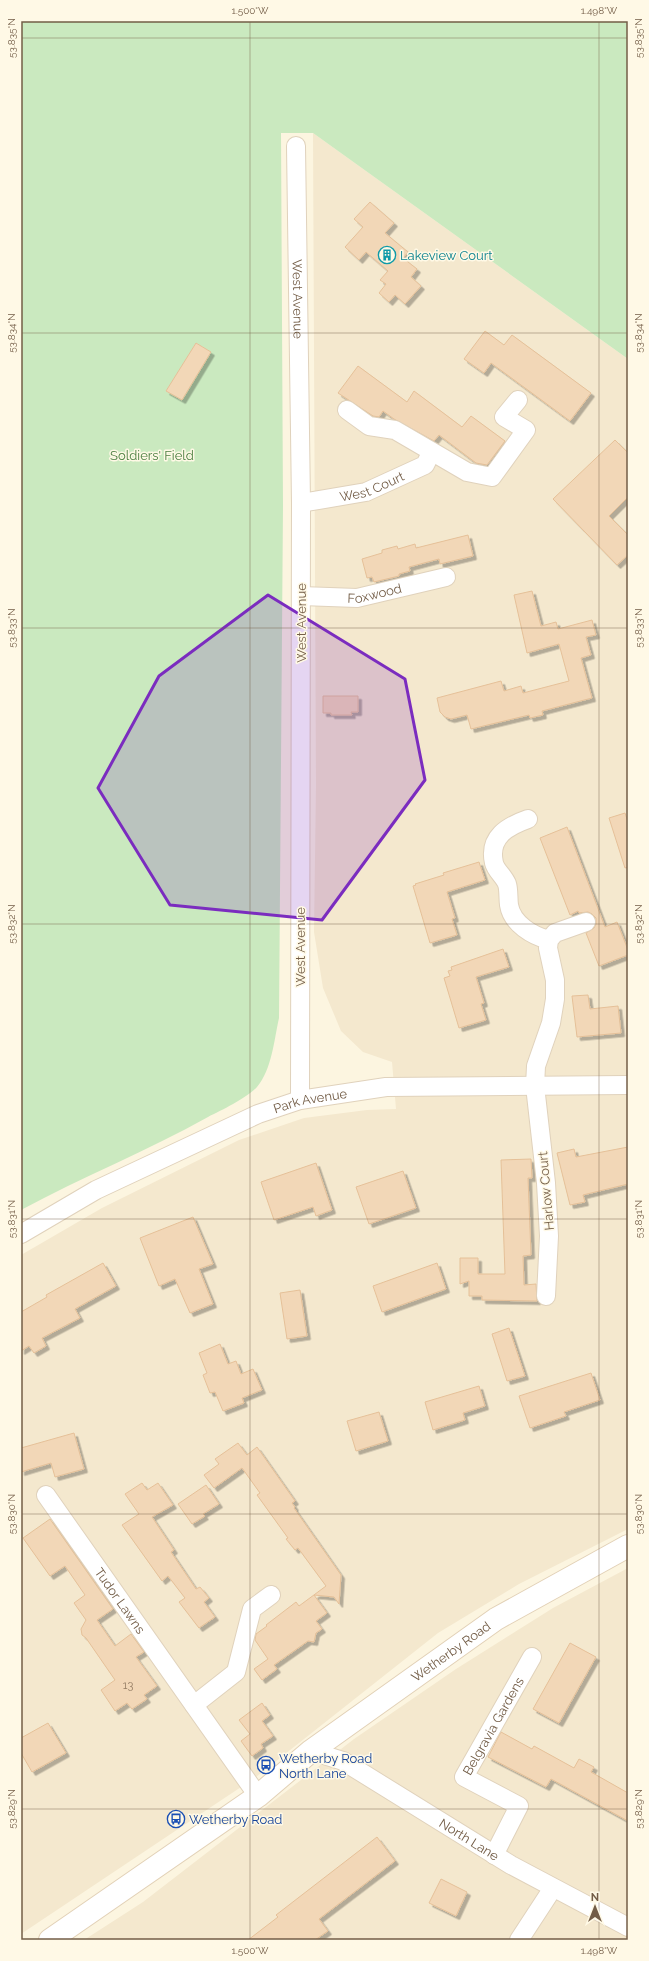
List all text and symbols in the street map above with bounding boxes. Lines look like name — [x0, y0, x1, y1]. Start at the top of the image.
text: 1.500°W — [232, 5, 269, 16]
text: 1.498°W — [581, 5, 618, 16]
text: 53.835°N — [6, 18, 17, 58]
text: 53.835°N — [633, 18, 644, 58]
building icon: Lakeview Court — [377, 245, 397, 265]
place label: Lakeview Court — [400, 248, 493, 263]
street label: West Avenue — [290, 259, 306, 339]
text: 53.834°N — [6, 313, 17, 353]
text: 53.834°N — [633, 313, 644, 353]
park label: Soldiers' Field — [110, 448, 194, 463]
street label: West Court — [338, 468, 407, 504]
street label: Foxwood — [347, 580, 403, 606]
street label: West Avenue — [294, 583, 309, 663]
text: 53.833°N — [6, 608, 17, 648]
text: 53.833°N — [633, 608, 644, 648]
text: 53.832°N — [6, 904, 17, 944]
text: 53.832°N — [633, 904, 644, 944]
street label: West Avenue — [293, 907, 308, 987]
street label: Park Avenue — [271, 1085, 348, 1116]
street label: Harlow Court — [535, 1150, 557, 1231]
text: 53.831°N — [6, 1200, 17, 1238]
text: 53.831°N — [633, 1200, 644, 1238]
text: 53.830°N — [6, 1494, 17, 1534]
text: 53.830°N — [633, 1494, 644, 1534]
street label: Tudor Lawns — [92, 1565, 149, 1636]
street label: Wetherby Road — [408, 1618, 493, 1685]
street label: Belgravia Gardens — [459, 1674, 527, 1777]
house number: 13 — [123, 1679, 133, 1692]
place label: Wetherby Road North Lane — [279, 1751, 372, 1781]
bus stop icon: Wetherby Road North Lane — [256, 1755, 276, 1775]
text: 53.829°N — [6, 1789, 17, 1829]
text: 53.829°N — [633, 1789, 644, 1829]
bus stop icon: Wetherby Road — [166, 1809, 186, 1829]
place label: Wetherby Road — [189, 1812, 282, 1827]
street label: North Lane — [437, 1815, 502, 1863]
north arrow — [575, 1887, 615, 1927]
text: N — [591, 1891, 599, 1904]
text: 1.500°W — [232, 1945, 269, 1956]
text: 1.498°W — [581, 1945, 618, 1956]

